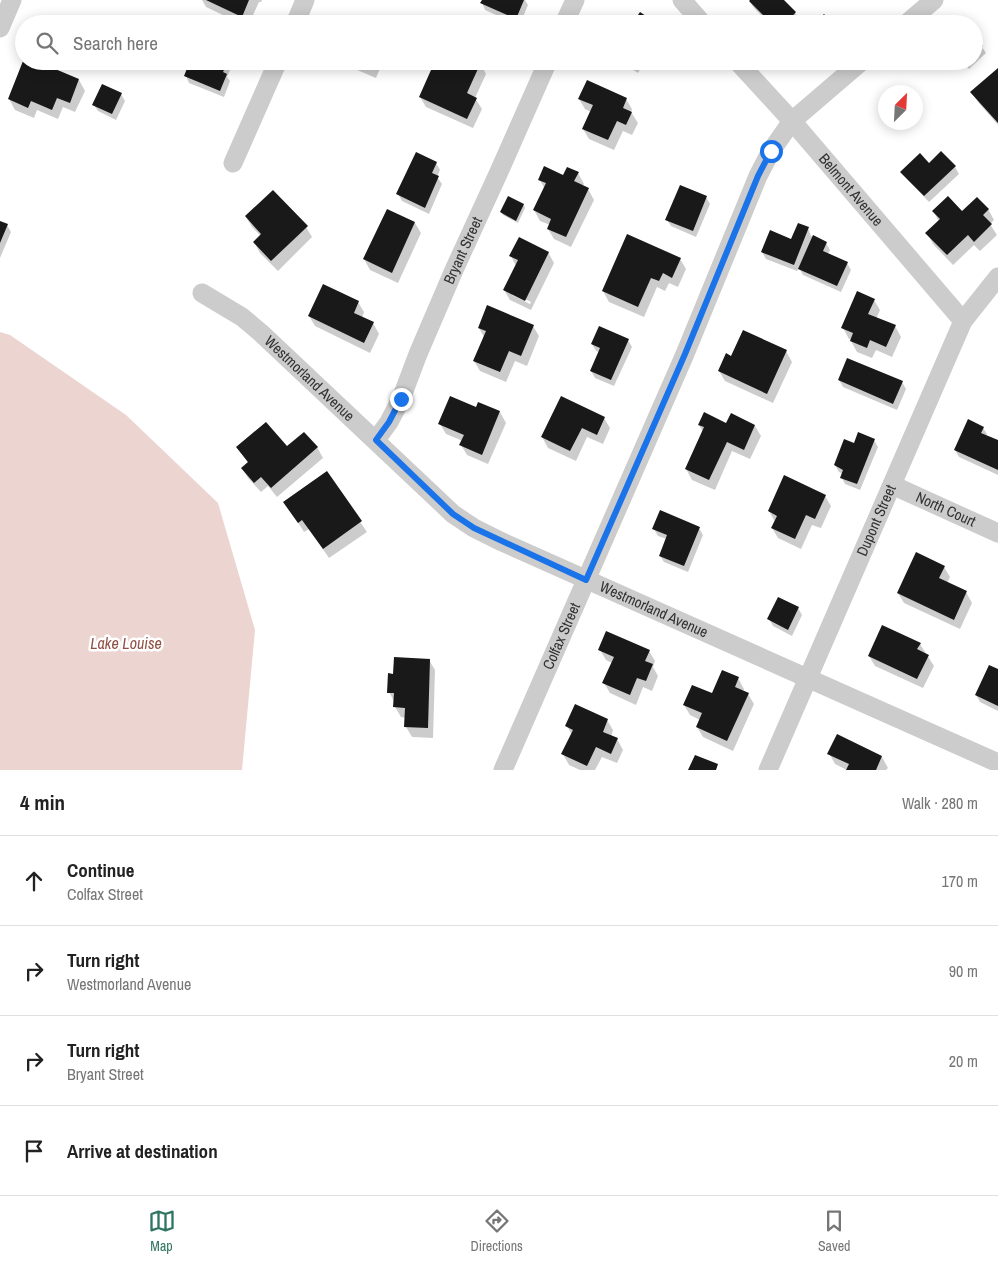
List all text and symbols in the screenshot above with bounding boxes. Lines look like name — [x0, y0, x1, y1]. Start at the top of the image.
search box — [15, 15, 983, 70]
icon: search — [33, 29, 61, 57]
text: Search here — [73, 30, 158, 56]
north arrow — [878, 85, 923, 130]
route start — [760, 140, 783, 163]
street label: Belmont Avenue — [814, 149, 888, 230]
street label: Bryant Street — [438, 213, 487, 287]
street label: Westmorland Avenue — [260, 331, 359, 426]
route end — [390, 388, 413, 411]
street label: Dupont Street — [851, 481, 901, 559]
street label: North Court — [913, 486, 980, 532]
street label: Westmorland Avenue — [596, 576, 712, 642]
street label: Colfax Street — [537, 599, 585, 673]
water label: Lake Louise — [90, 632, 162, 654]
text: 4 min — [20, 788, 65, 817]
text: Walk · 280 m — [902, 792, 978, 814]
text: Continue — [67, 857, 135, 883]
icon: ahead — [20, 867, 48, 895]
text: 170 m — [942, 870, 978, 892]
text: Colfax Street — [67, 883, 143, 905]
text: Turn right — [67, 947, 139, 973]
icon: right — [20, 957, 48, 985]
text: 90 m — [949, 960, 978, 982]
text: Westmorland Avenue — [67, 973, 191, 995]
text: Turn right — [67, 1037, 139, 1063]
icon: right — [20, 1047, 48, 1075]
text: 20 m — [949, 1050, 978, 1072]
text: Bryant Street — [67, 1063, 144, 1085]
icon: arrive — [20, 1137, 48, 1165]
text: Arrive at destination — [67, 1138, 218, 1164]
tab: Map — [148, 1207, 176, 1255]
tab: Directions — [471, 1207, 523, 1255]
tab: Saved — [818, 1207, 850, 1255]

